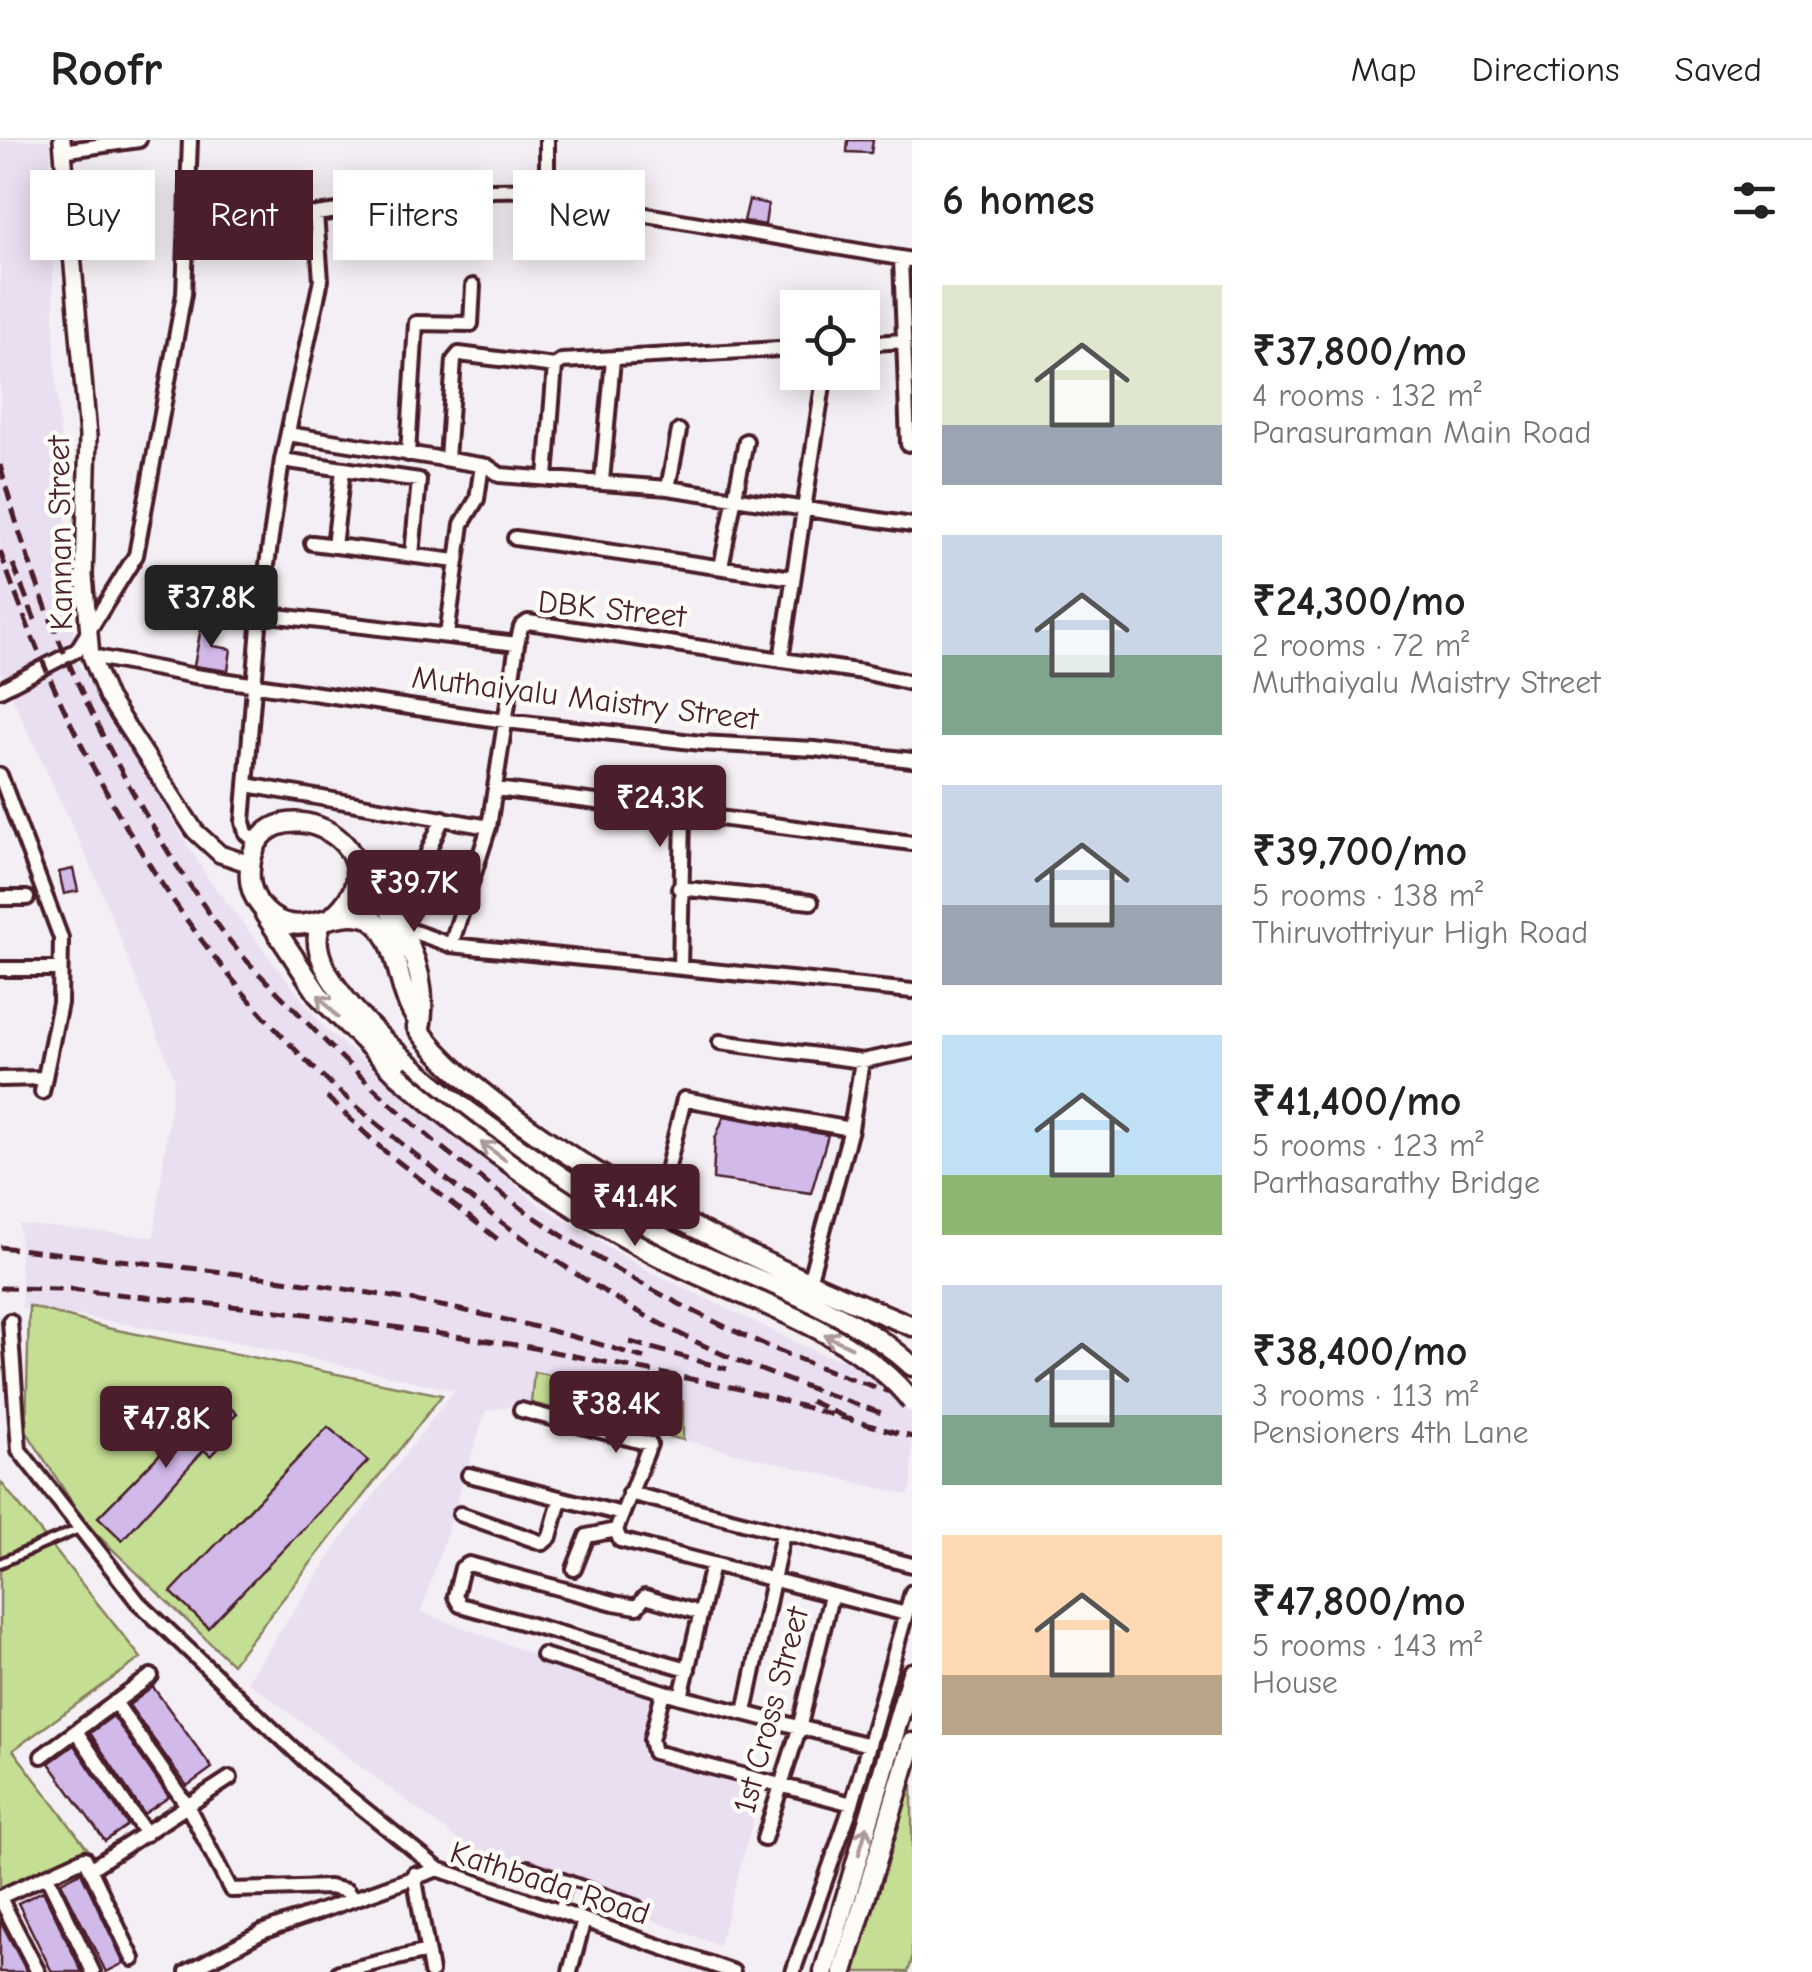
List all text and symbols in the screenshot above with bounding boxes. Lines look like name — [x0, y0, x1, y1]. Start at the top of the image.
text: Roofr — [50, 42, 162, 97]
text: Map — [1351, 49, 1417, 90]
text: Directions — [1472, 49, 1620, 90]
text: Saved — [1675, 49, 1762, 90]
chip: Buy — [30, 170, 155, 260]
chip: Rent — [175, 170, 313, 260]
chip: Filters — [333, 170, 493, 260]
chip: New — [513, 170, 645, 260]
icon: filters — [1727, 173, 1782, 228]
text: 6 homes — [942, 176, 1095, 225]
map controls — [780, 290, 880, 390]
button: locate — [780, 290, 880, 390]
icon: home — [1022, 325, 1142, 445]
text: ₹37,800/mo — [1252, 327, 1467, 376]
text: 4 rooms · 132 m² — [1252, 377, 1482, 414]
text: Parasuraman Main Road — [1252, 414, 1591, 451]
street label: Kannan Street — [40, 434, 80, 631]
pin: ₹37.8K — [130, 565, 292, 650]
icon: home — [1022, 575, 1142, 695]
text: ₹24,300/mo — [1252, 577, 1466, 626]
text: ₹37.8K — [167, 579, 255, 616]
street label: DBK Street — [536, 583, 689, 635]
text: 2 rooms · 72 m² — [1252, 627, 1469, 664]
street label: Muthaiyalu Maistry Street — [410, 658, 761, 738]
text: Muthaiyalu Maistry Street — [1252, 664, 1601, 701]
pin: ₹24.3K — [579, 765, 741, 850]
text: ₹24.3K — [616, 779, 704, 816]
icon: home — [1022, 825, 1142, 945]
text: ₹39,700/mo — [1252, 827, 1467, 876]
pin: ₹39.7K — [333, 850, 495, 935]
text: ₹39.7K — [369, 864, 459, 901]
text: 5 rooms · 138 m² — [1252, 877, 1483, 914]
text: Thiruvottriyur High Road — [1252, 914, 1588, 951]
one-way arrow — [318, 994, 340, 1020]
icon: home — [1022, 1075, 1142, 1195]
text: ₹41,400/mo — [1252, 1077, 1462, 1126]
text: 5 rooms · 123 m² — [1252, 1127, 1484, 1164]
one-way arrow — [480, 1141, 508, 1162]
pin: ₹41.4K — [554, 1164, 716, 1249]
text: Parthasarathy Bridge — [1252, 1164, 1540, 1201]
text: ₹41.4K — [593, 1178, 677, 1215]
icon: home — [1022, 1325, 1142, 1445]
text: ₹38,400/mo — [1252, 1327, 1468, 1376]
one-way arrow — [824, 1330, 854, 1349]
pin: ₹38.4K — [535, 1371, 697, 1456]
text: 3 rooms · 113 m² — [1252, 1377, 1478, 1414]
text: ₹38.4K — [571, 1385, 661, 1422]
pin: ₹47.8K — [85, 1386, 247, 1471]
text: ₹47.8K — [122, 1400, 210, 1437]
text: Pensioners 4th Lane — [1252, 1414, 1528, 1451]
icon: home — [1022, 1575, 1142, 1695]
text: ₹47,800/mo — [1252, 1577, 1466, 1626]
street label: 1st Cross Street — [726, 1602, 816, 1817]
text: 5 rooms · 143 m² — [1252, 1627, 1482, 1664]
text: House — [1252, 1664, 1338, 1701]
one-way arrow — [855, 1825, 873, 1857]
street label: Kathbada Road — [446, 1833, 654, 1933]

